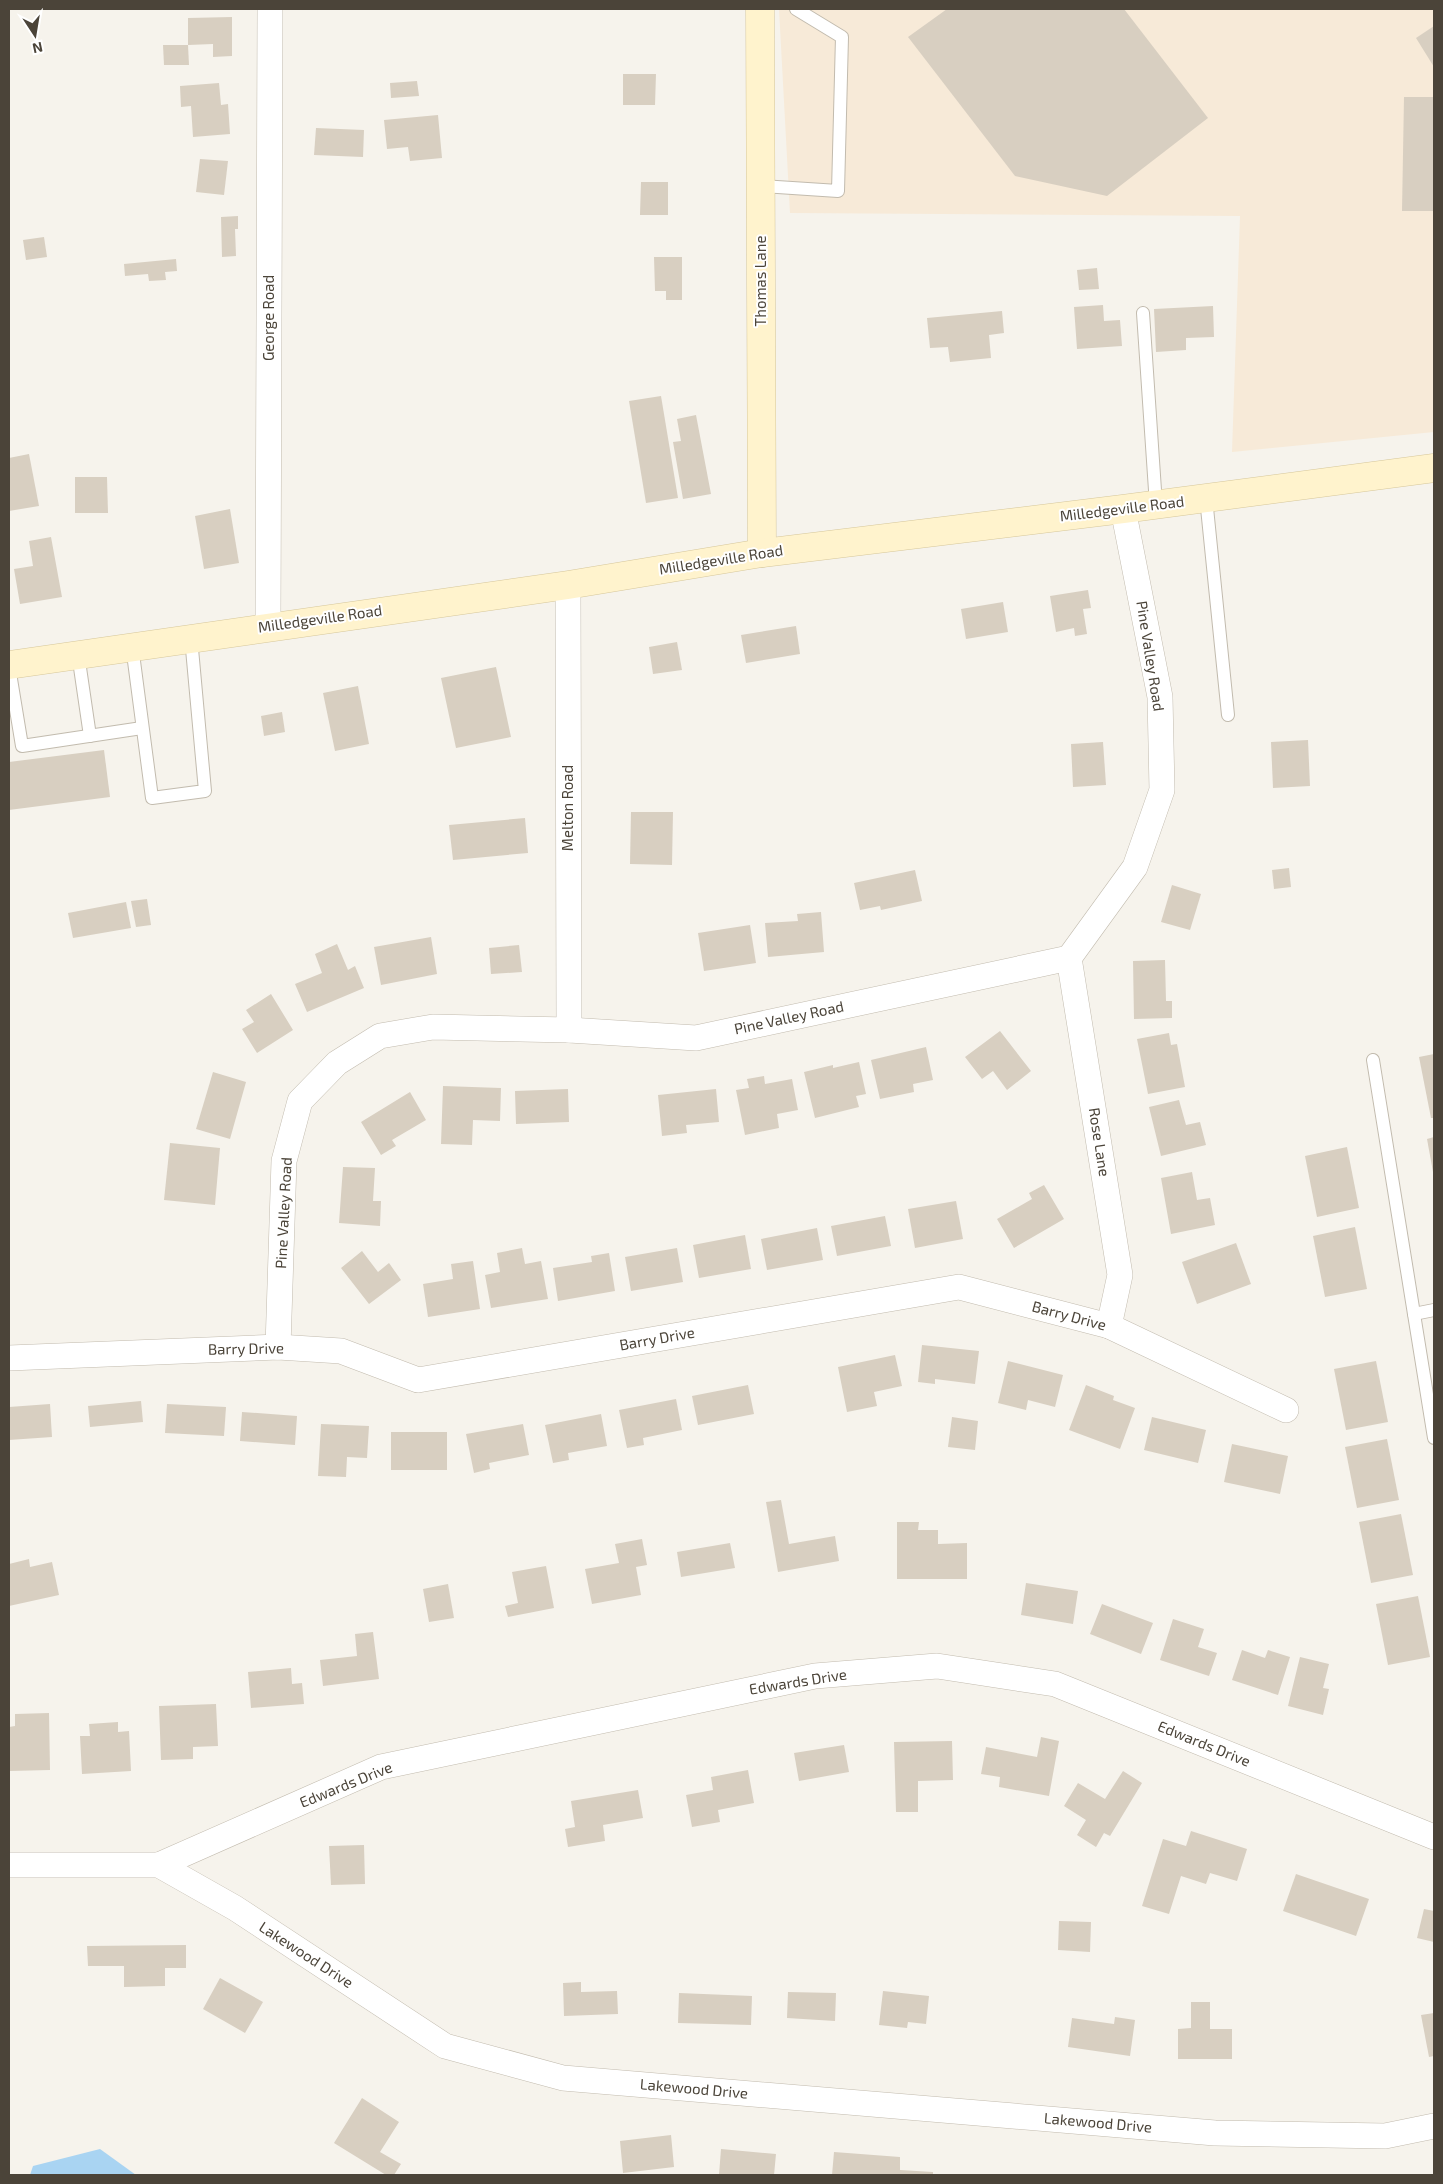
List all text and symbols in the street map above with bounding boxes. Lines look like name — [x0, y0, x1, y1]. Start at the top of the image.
north arrow — [10, 10, 60, 60]
text: N — [31, 39, 45, 58]
street label: Thomas Lane — [751, 235, 769, 327]
street label: George Road — [259, 275, 277, 361]
street label: Milledgeville Road — [1059, 491, 1185, 525]
street label: Milledgeville Road — [658, 540, 784, 578]
street label: Pine Valley Road — [1133, 599, 1169, 712]
street label: Milledgeville Road — [257, 600, 383, 636]
street label: Melton Road — [558, 765, 576, 851]
street label: Pine Valley Road — [732, 997, 845, 1037]
street label: Rose Lane — [1086, 1106, 1114, 1178]
street label: Pine Valley Road — [271, 1157, 295, 1269]
street label: Barry Drive — [1030, 1296, 1108, 1334]
street label: Barry Drive — [618, 1323, 696, 1353]
street label: Barry Drive — [208, 1338, 284, 1358]
street label: Edwards Drive — [748, 1664, 848, 1698]
street label: Edwards Drive — [1155, 1716, 1253, 1770]
street label: Edwards Drive — [297, 1757, 395, 1811]
street label: Lakewood Drive — [256, 1917, 357, 1991]
street label: Lakewood Drive — [639, 2074, 749, 2102]
street label: Lakewood Drive — [1043, 2108, 1153, 2136]

